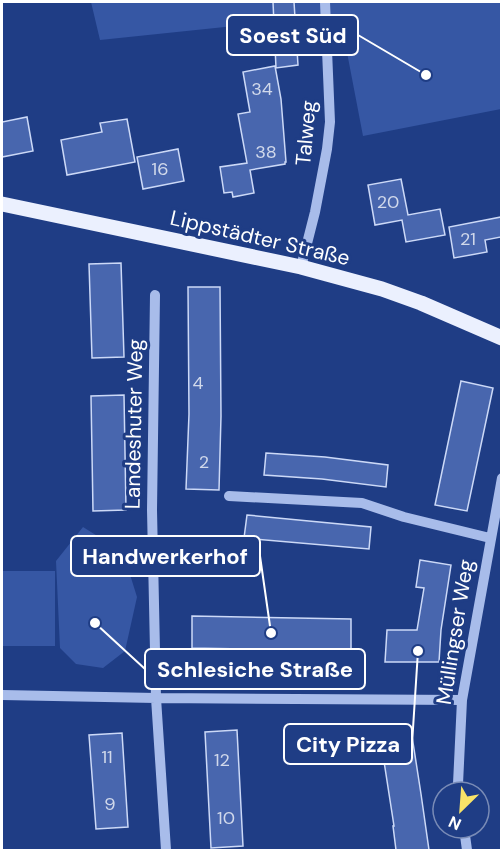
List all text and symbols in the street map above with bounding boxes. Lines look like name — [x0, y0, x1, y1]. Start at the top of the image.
callout: Soest Süd — [227, 15, 358, 55]
text: Soest Süd — [239, 21, 347, 50]
house number: 34 — [251, 77, 273, 101]
street label: Talweg — [289, 99, 323, 167]
house number: 38 — [255, 140, 277, 164]
house number: 16 — [152, 157, 168, 181]
house number: 20 — [377, 190, 399, 214]
street label: Lippstädter Straße — [167, 204, 353, 272]
house number: 21 — [460, 227, 476, 251]
street label: Landeshuter Weg — [119, 338, 149, 509]
house number: 4 — [193, 371, 204, 395]
house number: 2 — [199, 450, 209, 474]
callout: Handwerkerhof — [71, 536, 260, 576]
text: Handwerkerhof — [82, 542, 248, 571]
street label: Müllingser Weg — [430, 557, 480, 707]
callout: Schlesiche Straße — [145, 649, 365, 689]
text: Schlesiche Straße — [157, 655, 353, 684]
callout: City Pizza — [284, 724, 412, 764]
text: City Pizza — [296, 730, 400, 759]
house number: 11 — [101, 745, 113, 769]
house number: 12 — [214, 748, 230, 772]
north arrow — [431, 780, 491, 840]
house number: 9 — [104, 792, 116, 816]
house number: 10 — [217, 806, 235, 830]
text: N — [445, 811, 465, 835]

